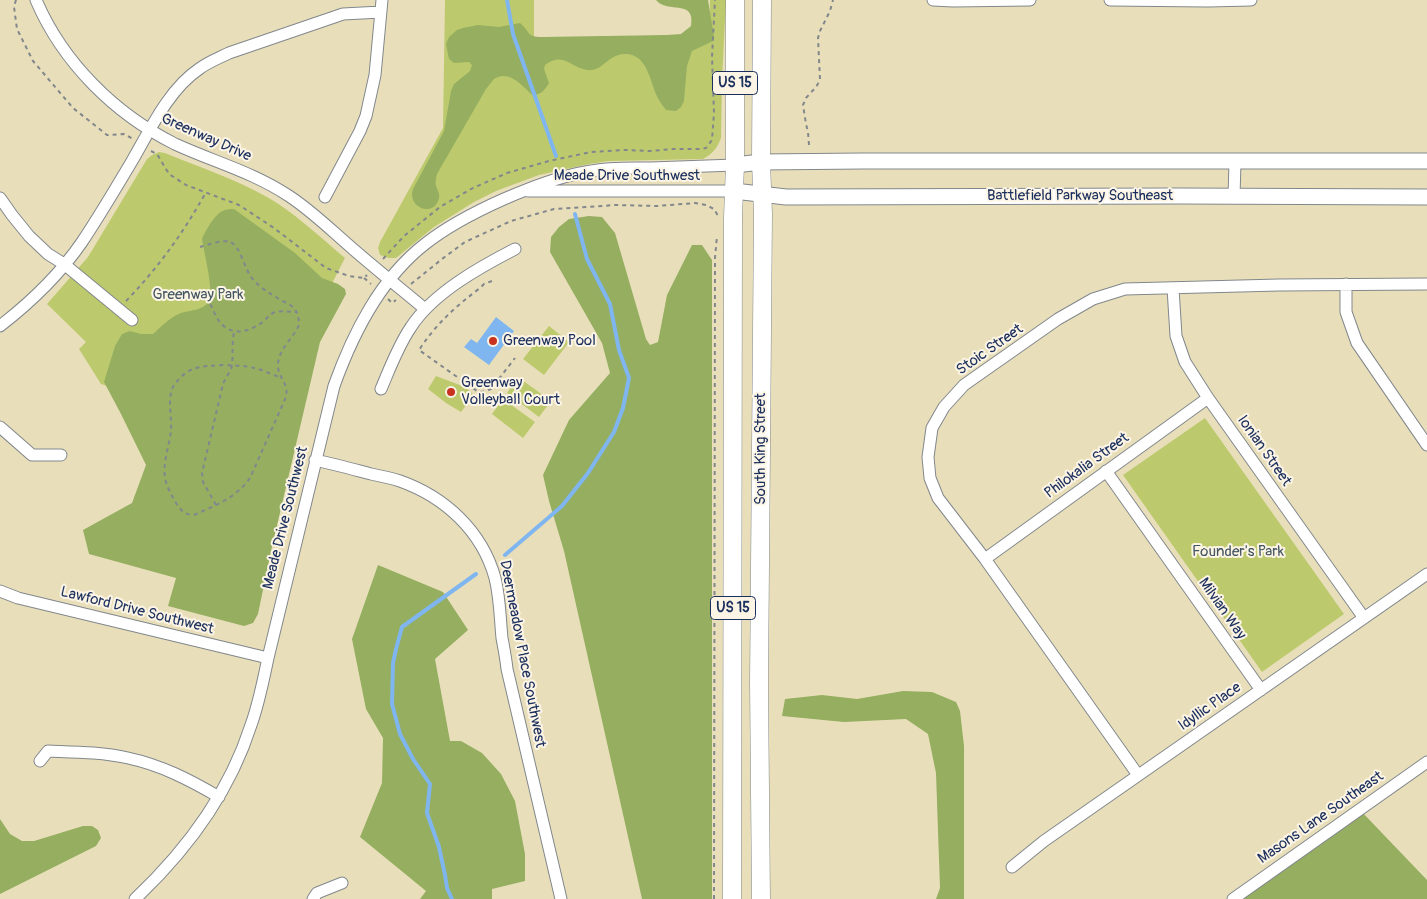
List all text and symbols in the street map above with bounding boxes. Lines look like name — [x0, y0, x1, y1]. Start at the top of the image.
road number: US 15 — [712, 72, 758, 95]
street label: Greenway Drive — [158, 110, 254, 166]
street label: Meade Drive Southwest — [554, 167, 700, 185]
street label: Battlefield Parkway Southeast — [987, 187, 1173, 205]
park label: Greenway Park — [152, 286, 244, 304]
street label: Stoic Street — [953, 321, 1027, 379]
place label: Greenway Pool — [503, 332, 596, 350]
marker: Greenway Pool — [487, 335, 499, 347]
place label: Greenway Volleyball Court — [461, 374, 560, 409]
marker: Greenway Volleyball Court — [445, 386, 457, 398]
street label: South King Street — [752, 393, 770, 505]
street label: Ionian Street — [1233, 412, 1295, 490]
street label: Philokalia Street — [1041, 429, 1133, 503]
street label: Meade Drive Southwest — [260, 445, 312, 591]
park label: Founder's Park — [1192, 543, 1284, 561]
street label: Deermeadow Place Southwest — [495, 559, 549, 749]
street label: Milvian Way — [1194, 575, 1250, 643]
street label: Lawford Drive Southwest — [58, 583, 216, 639]
road number: US 15 — [710, 596, 756, 620]
street label: Idyllic Place — [1175, 679, 1245, 735]
street label: Masons Lane Southeast — [1255, 768, 1387, 868]

